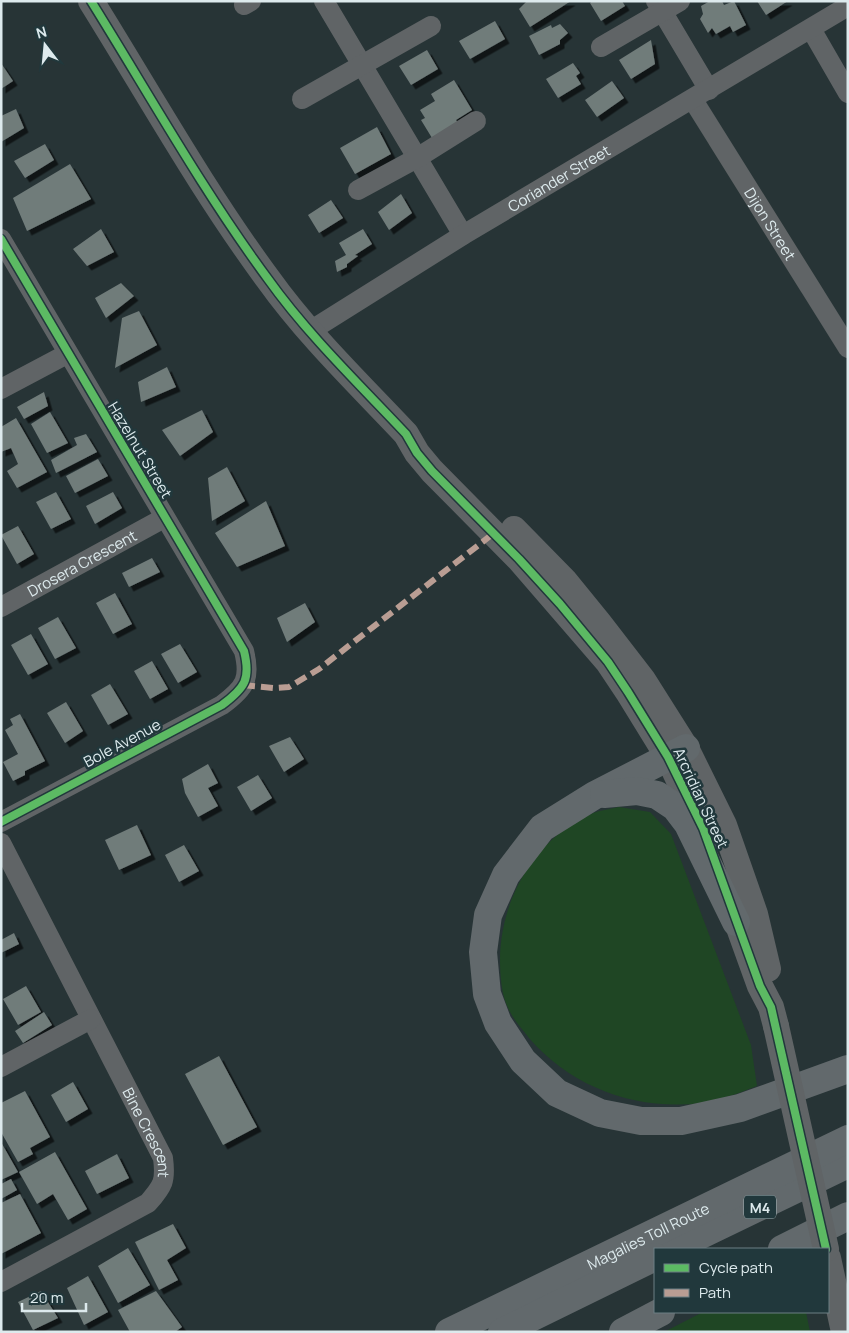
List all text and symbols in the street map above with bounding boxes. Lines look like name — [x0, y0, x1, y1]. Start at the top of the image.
north arrow — [20, 20, 70, 70]
text: N — [34, 22, 49, 43]
street label: Coriander Street — [504, 139, 614, 217]
street label: Dijon Street — [740, 183, 801, 264]
street label: Hazelnut Street — [103, 398, 177, 502]
street label: Drosera Crescent — [23, 525, 140, 601]
street label: Bole Avenue — [80, 714, 165, 772]
street label: Arcridian Street — [669, 744, 733, 852]
street label: Bine Crescent — [118, 1084, 175, 1178]
road number: M4 — [744, 1196, 776, 1218]
street label: Magalies Toll Route — [583, 1197, 713, 1274]
legend — [654, 1248, 829, 1313]
text: Cycle path — [699, 1257, 773, 1278]
scale bar — [22, 1280, 86, 1312]
text: Path — [699, 1282, 731, 1303]
text: 20 m — [30, 1287, 63, 1308]

